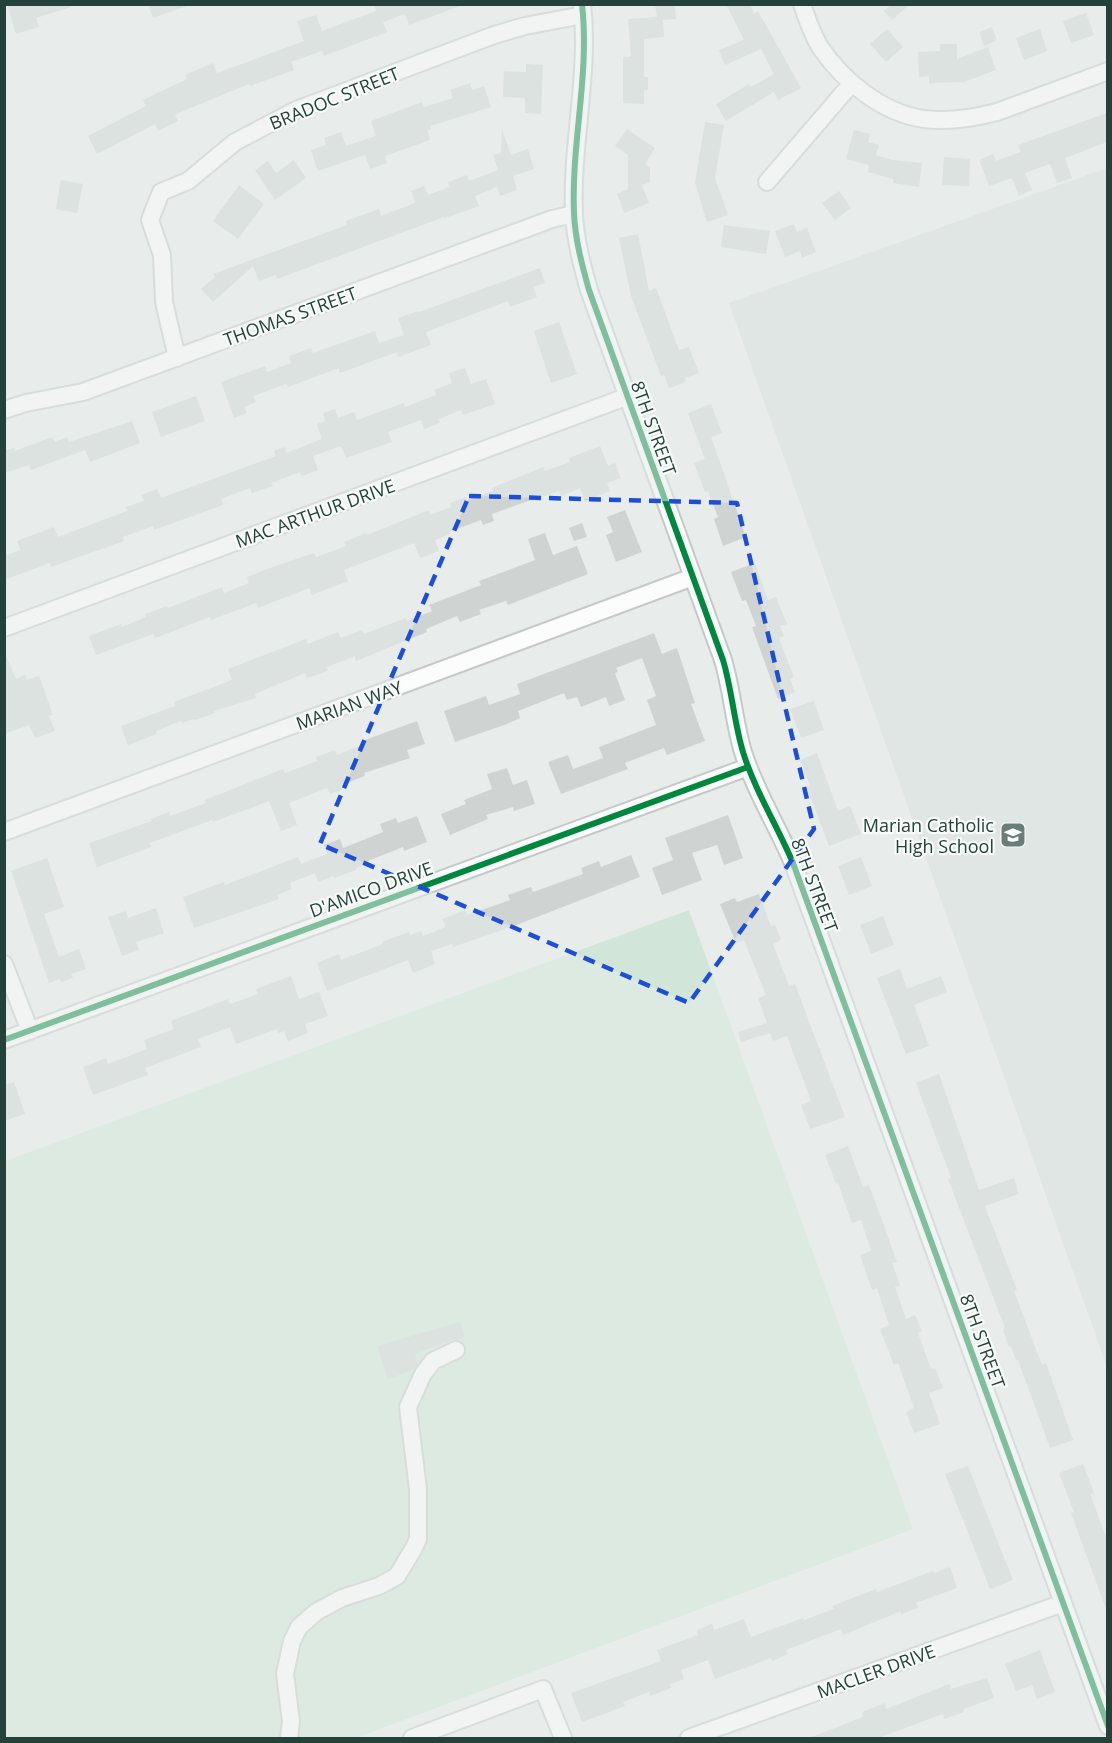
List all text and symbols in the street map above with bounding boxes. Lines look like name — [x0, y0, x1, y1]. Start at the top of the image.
street label: BRADOC STREET — [266, 61, 403, 135]
street label: THOMAS STREET — [220, 281, 360, 351]
street label: 8TH STREET — [626, 377, 682, 479]
street label: MAC ARTHUR DRIVE — [232, 473, 398, 553]
street label: MARIAN WAY — [293, 674, 406, 735]
place label: Marian Catholic High School — [863, 813, 994, 858]
school or university icon: Marian Catholic High School — [998, 820, 1028, 850]
street label: 8TH STREET — [786, 835, 844, 936]
street label: D'AMICO DRIVE — [306, 856, 436, 922]
street label: 8TH STREET — [955, 1290, 1011, 1392]
street label: MACLER DRIVE — [814, 1639, 938, 1703]

